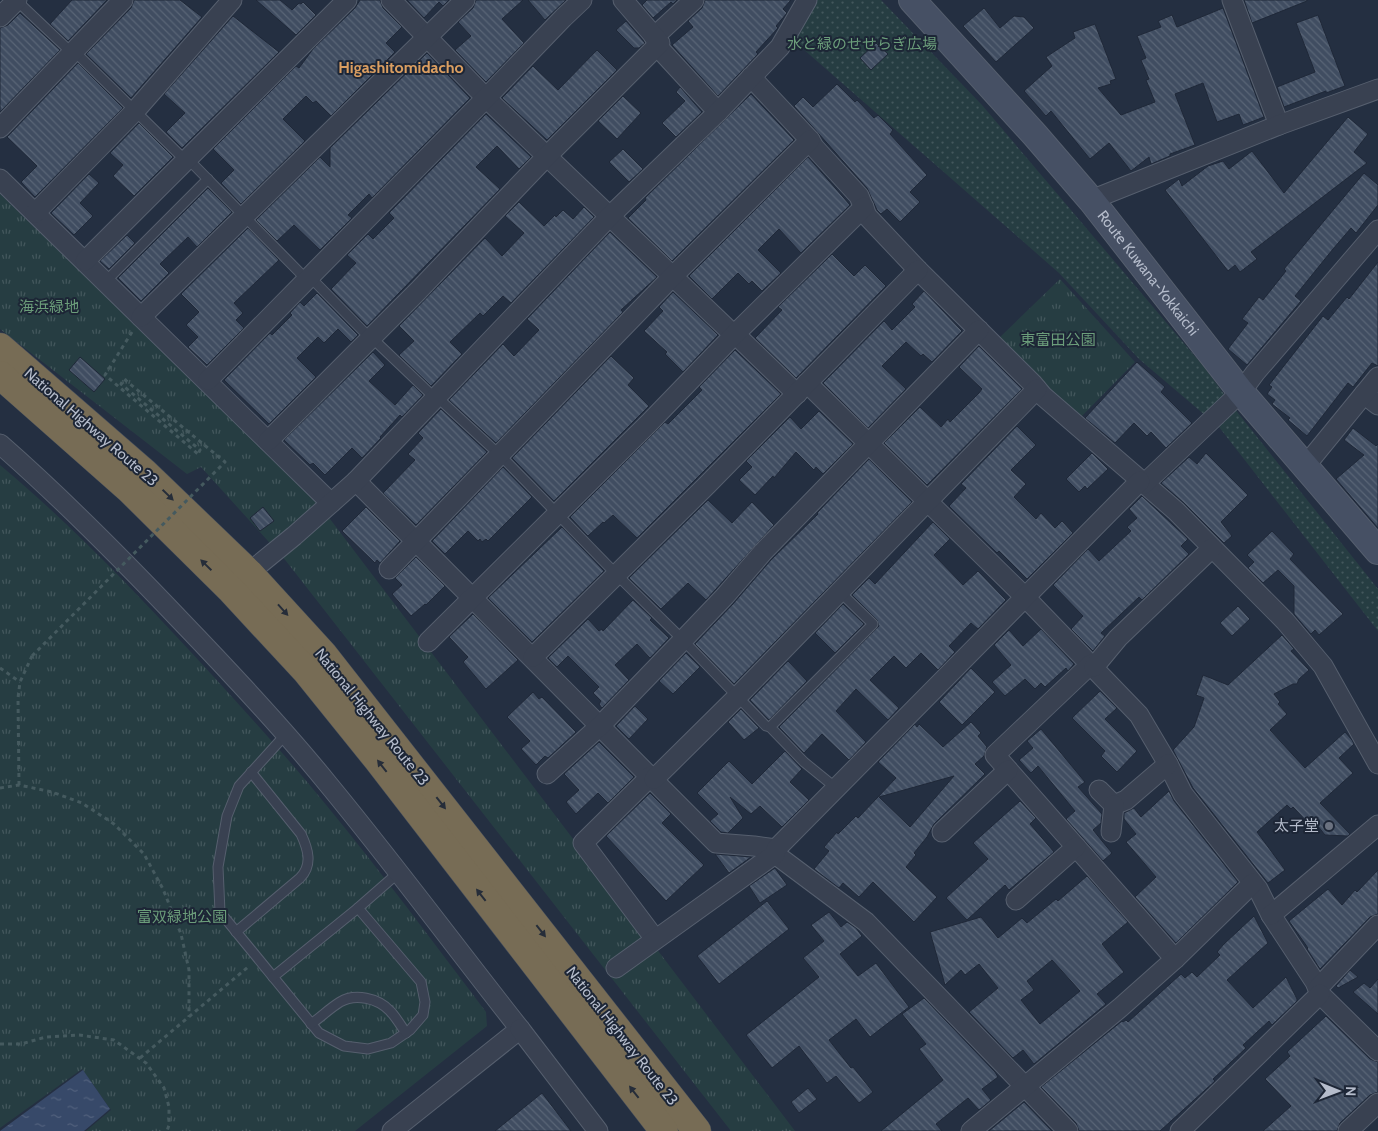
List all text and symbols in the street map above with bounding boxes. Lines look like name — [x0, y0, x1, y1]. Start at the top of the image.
park label: 水と緑のせせらぎ広場 — [787, 35, 937, 53]
district label: Higashitomidacho — [338, 58, 464, 77]
street label: Route Kuwana-Yokkaichi — [1094, 207, 1202, 339]
park label: 海浜緑地 — [19, 298, 79, 316]
park label: 東富田公園 — [1020, 331, 1096, 349]
street label: National Highway Route 23 — [21, 364, 161, 490]
one-way arrow — [162, 489, 174, 501]
one-way arrow — [200, 559, 212, 571]
one-way arrow — [277, 603, 289, 615]
street label: National Highway Route 23 — [311, 645, 433, 789]
one-way arrow — [377, 759, 387, 773]
one-way arrow — [436, 796, 446, 810]
place label: 太子堂 — [1274, 817, 1319, 835]
marker: 太子堂 — [1323, 820, 1335, 832]
one-way arrow — [476, 888, 487, 901]
park label: 富双緑地公園 — [137, 908, 227, 926]
one-way arrow — [536, 924, 546, 938]
street label: National Highway Route 23 — [562, 963, 682, 1109]
north arrow — [1313, 1066, 1363, 1116]
one-way arrow — [629, 1085, 639, 1099]
text: N — [1342, 1086, 1360, 1096]

